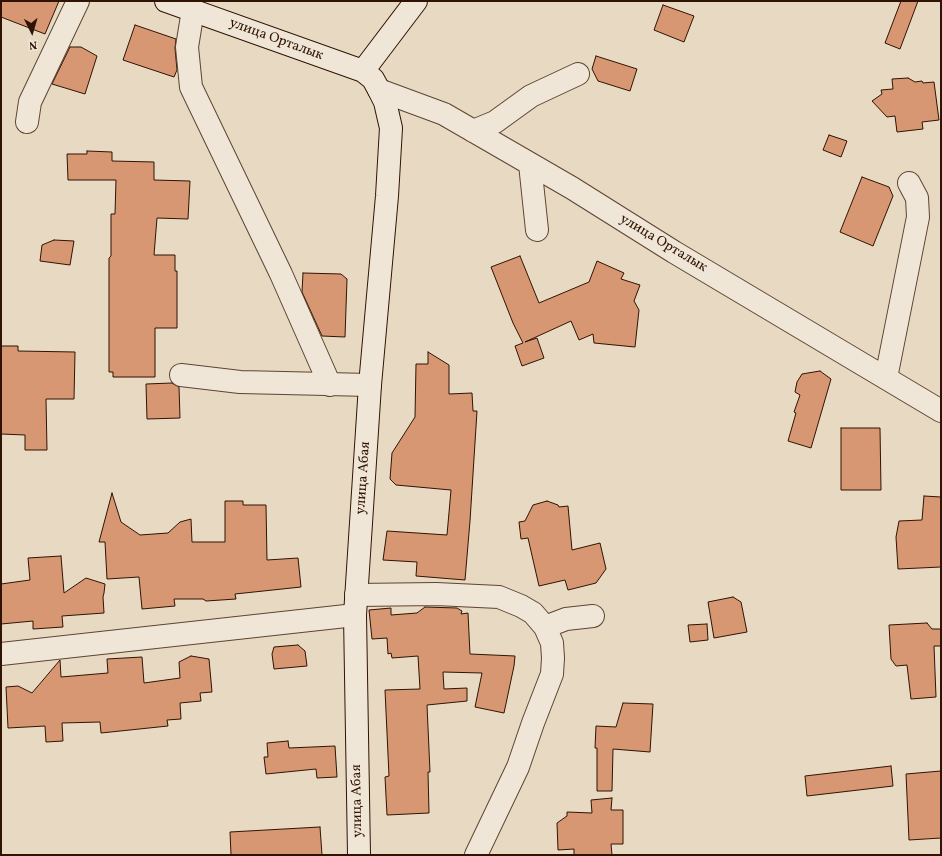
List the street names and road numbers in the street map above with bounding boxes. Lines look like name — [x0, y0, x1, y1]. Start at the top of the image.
street label: улица Орталык — [227, 15, 325, 65]
street label: улица Орталык — [616, 211, 710, 277]
street label: улица Абая — [353, 441, 375, 515]
street label: улица Абая — [349, 764, 367, 838]

